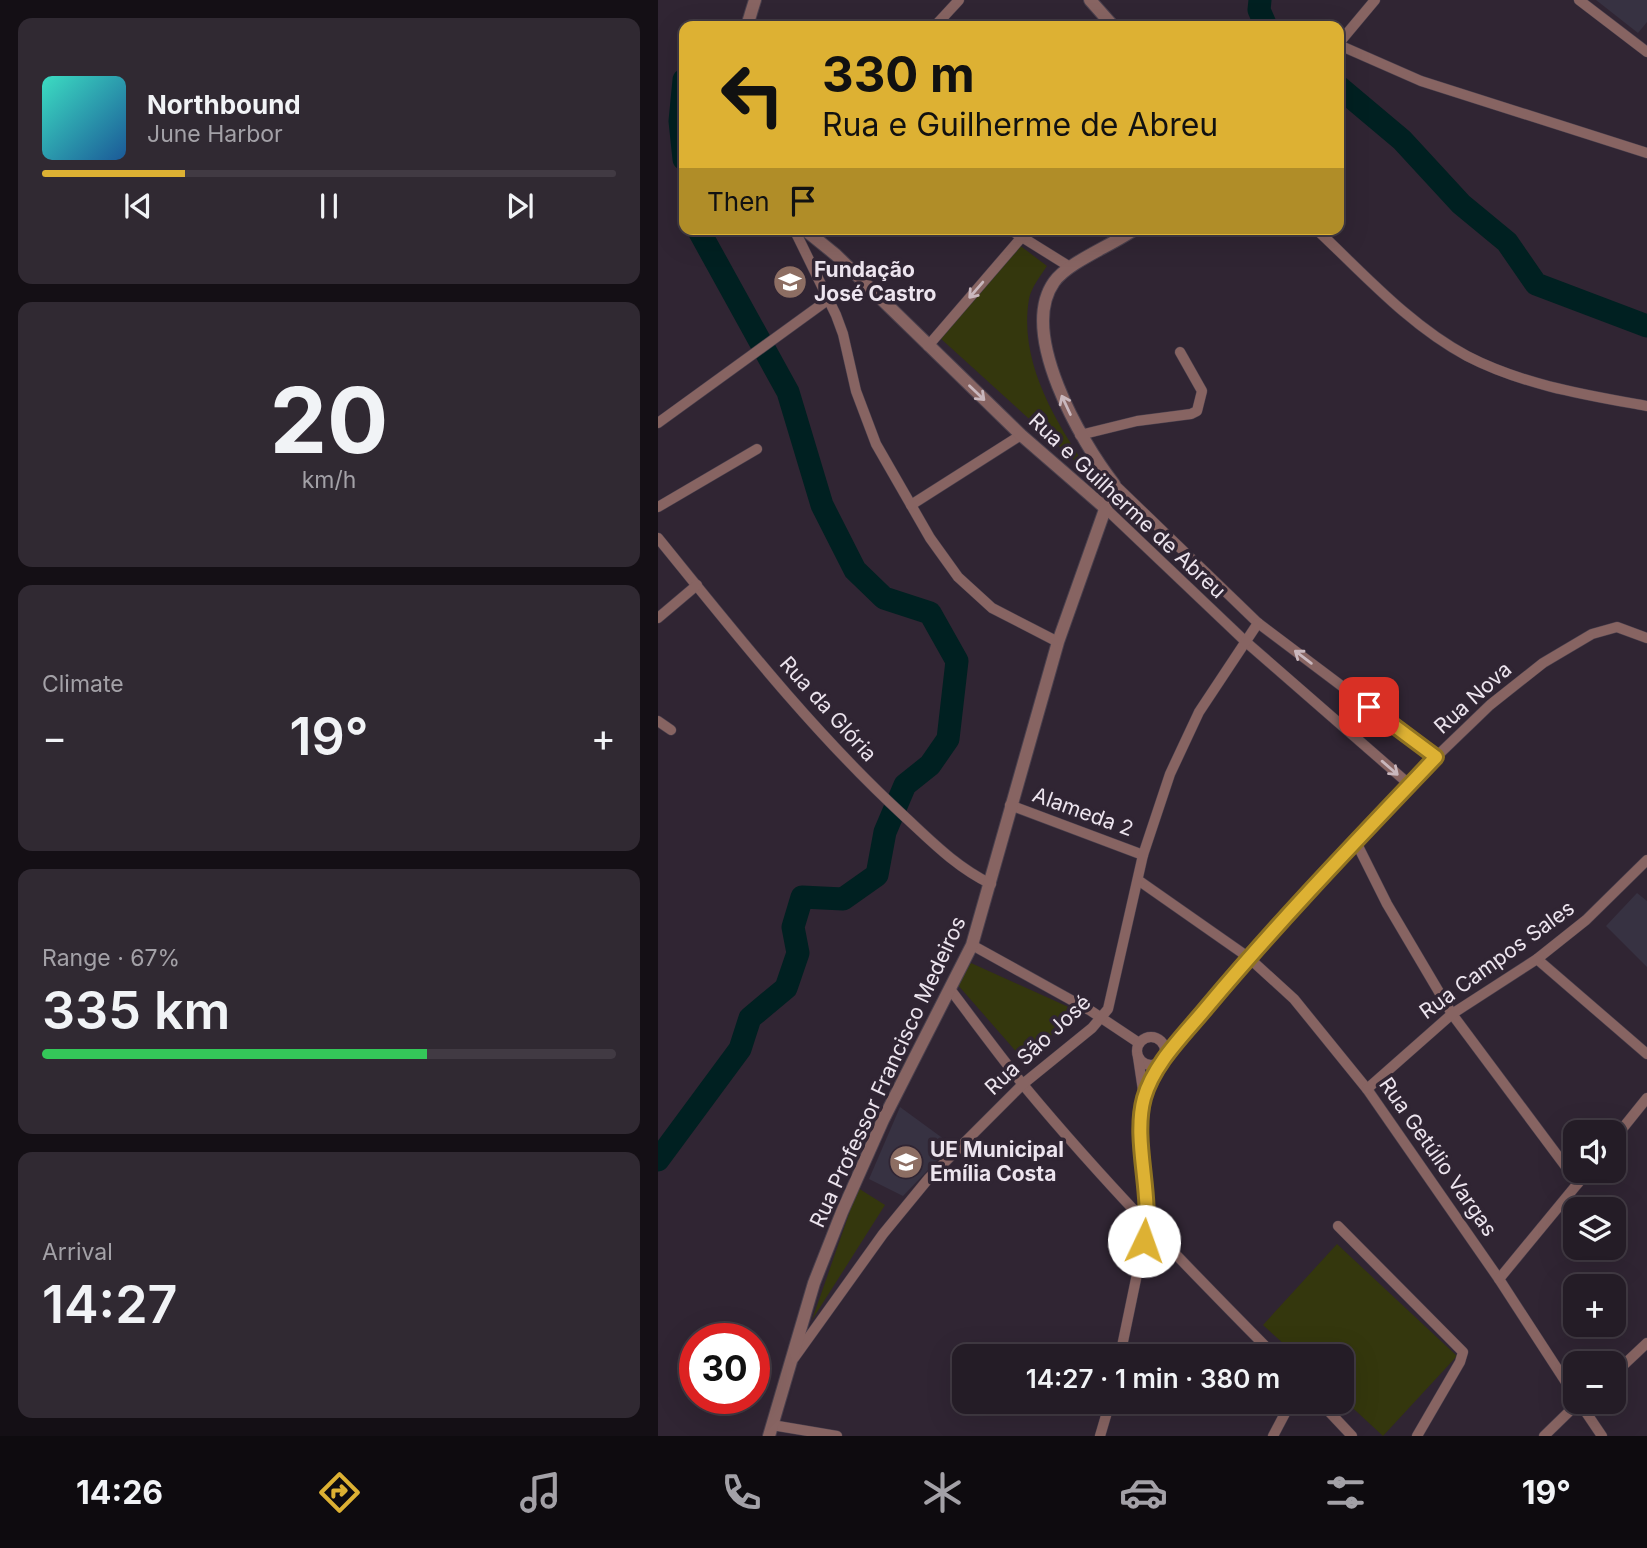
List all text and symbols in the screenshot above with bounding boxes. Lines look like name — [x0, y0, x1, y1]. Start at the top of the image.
text: 330 m — [822, 45, 975, 104]
icon: left — [707, 49, 798, 140]
text: Northbound — [147, 89, 301, 120]
text: Rua e Guilherme de Abreu — [822, 105, 1218, 144]
text: June Harbor — [147, 120, 283, 148]
icon: arrive — [784, 182, 822, 220]
text: Then — [707, 186, 770, 217]
icon: previous — [119, 187, 157, 225]
icon: pause — [310, 187, 348, 225]
icon: next — [501, 187, 539, 225]
place label: Fundação José Castro — [814, 257, 937, 306]
school or university icon: Fundação José Castro — [771, 263, 809, 301]
one-way arrow — [968, 280, 984, 298]
text: 20 — [270, 365, 388, 475]
one-way arrow — [968, 385, 985, 402]
one-way arrow — [1059, 395, 1072, 416]
street label: Rua e Guilherme de Abreu — [1024, 408, 1231, 603]
text: km/h — [302, 466, 356, 494]
one-way arrow — [1294, 650, 1313, 664]
street label: Rua da Glória — [775, 651, 882, 766]
street label: Rua Nova — [1429, 657, 1516, 739]
text: Climate — [42, 670, 124, 698]
pin — [1339, 677, 1399, 737]
icon: arrive — [1350, 688, 1388, 726]
text: 19° — [289, 705, 369, 768]
text: − — [42, 714, 67, 760]
text: + — [591, 714, 616, 760]
one-way arrow — [1381, 760, 1399, 776]
street label: Alameda 2 — [1029, 782, 1137, 841]
street label: Rua Campos Sales — [1414, 895, 1579, 1024]
street label: Rua Professor Francisco Medeiros — [804, 912, 971, 1231]
text: Range · 67% — [42, 944, 180, 972]
text: 335 km — [42, 979, 230, 1042]
street label: Rua São José — [980, 989, 1096, 1100]
street label: Rua Getúlio Vargas — [1374, 1073, 1503, 1241]
map controls — [1563, 1120, 1626, 1414]
button: sound — [1563, 1120, 1626, 1183]
place label: UE Municipal Emília Costa — [930, 1137, 1064, 1186]
school or university icon: UE Municipal Emília Costa — [887, 1143, 925, 1181]
button: layers — [1563, 1197, 1626, 1260]
position arrow — [1107, 1204, 1181, 1278]
text: Arrival — [42, 1238, 113, 1266]
text: 14:27 — [42, 1273, 178, 1336]
button: + — [1563, 1274, 1626, 1337]
speed limit sign: 30 — [679, 1323, 770, 1414]
button: − — [1563, 1351, 1626, 1414]
text: 14:27 · 1 min · 380 m — [1026, 1363, 1280, 1394]
icon: directions — [315, 1468, 364, 1517]
icon: music — [516, 1468, 565, 1517]
icon: phone — [717, 1468, 766, 1517]
icon: climate — [918, 1468, 967, 1517]
icon: car — [1119, 1468, 1168, 1517]
icon: filters — [1321, 1468, 1370, 1517]
text: 14:26 — [76, 1473, 163, 1512]
text: 19° — [1522, 1473, 1571, 1512]

